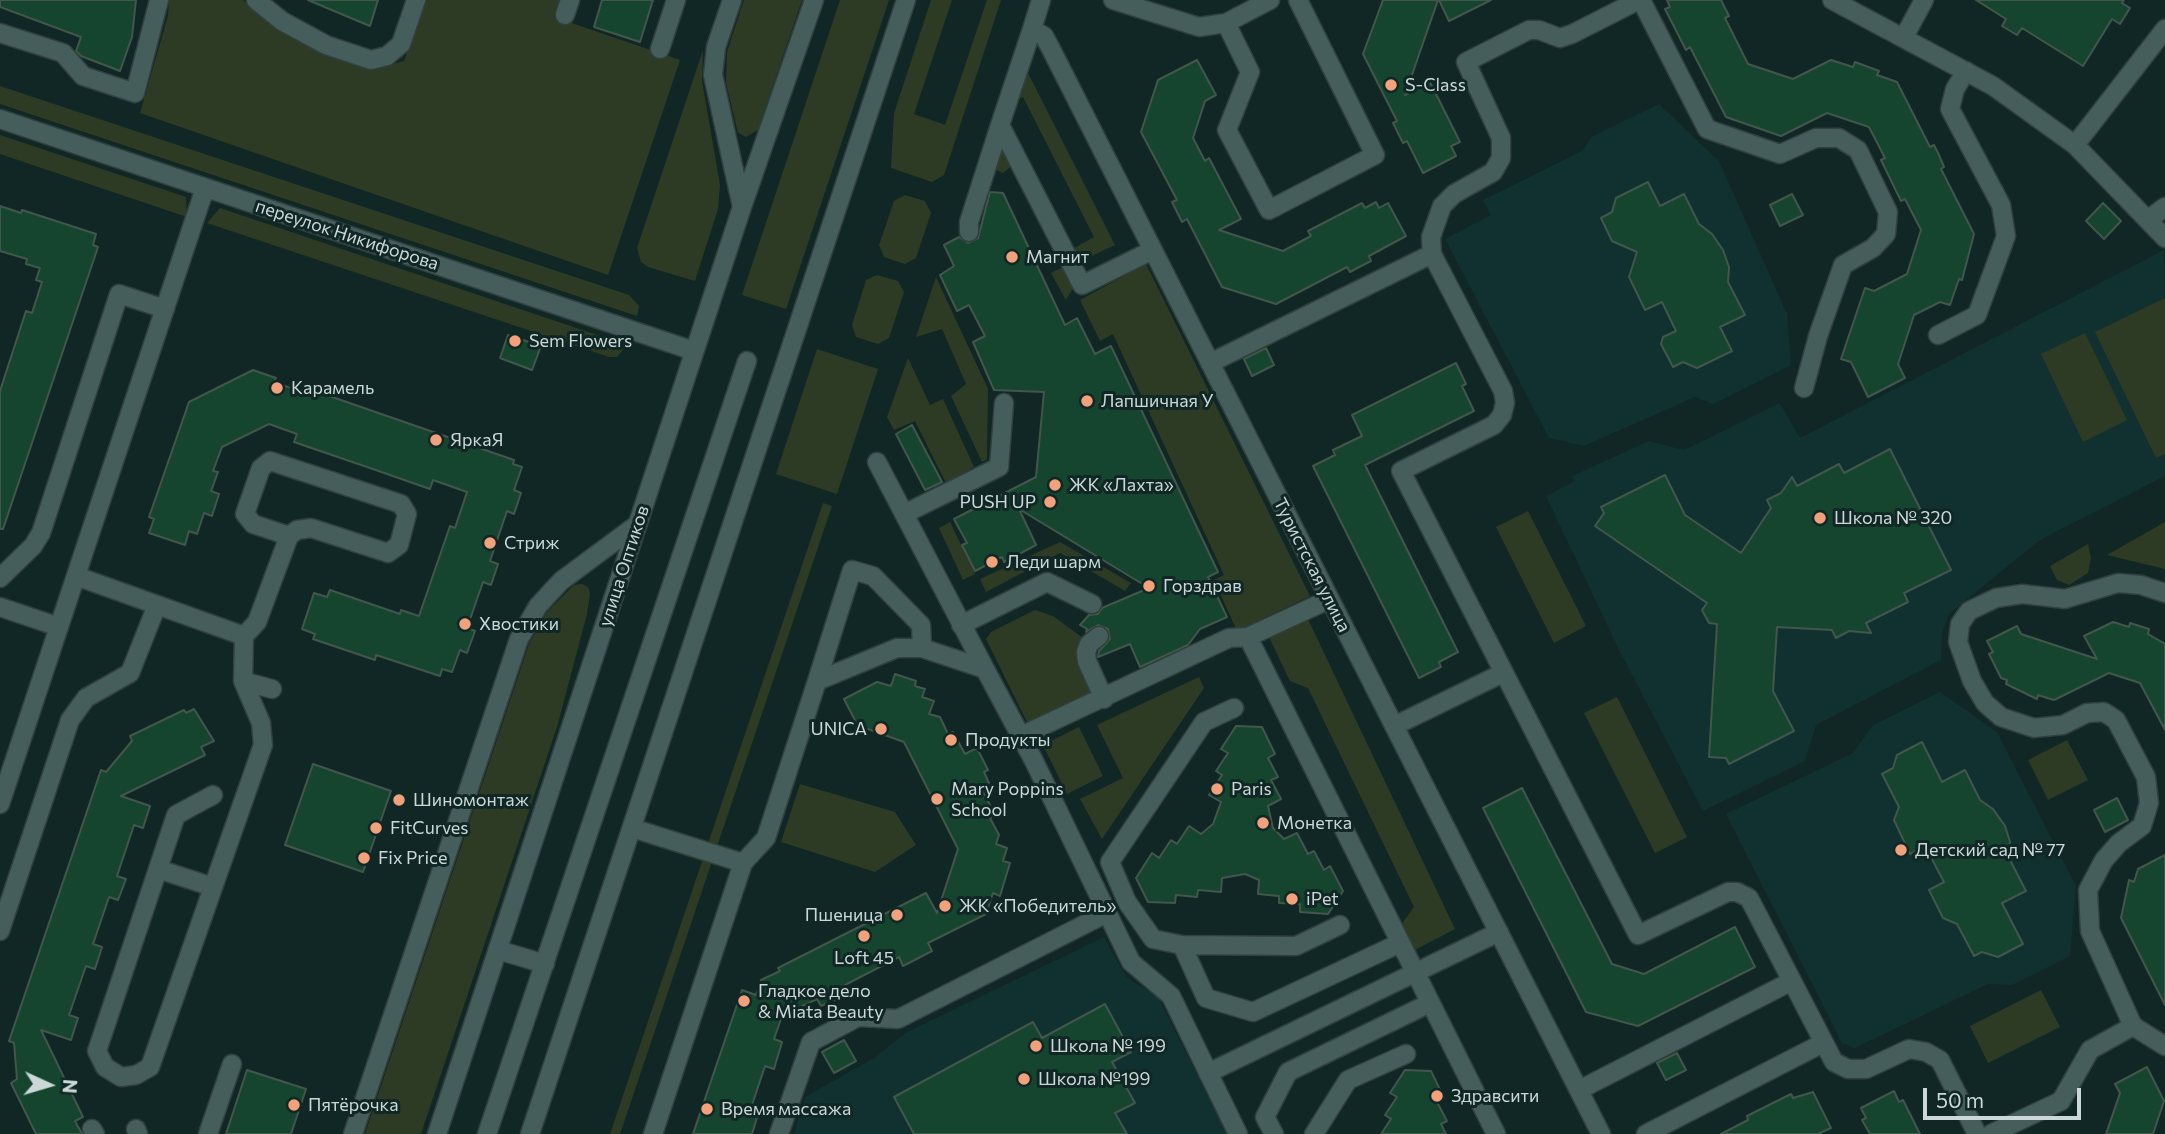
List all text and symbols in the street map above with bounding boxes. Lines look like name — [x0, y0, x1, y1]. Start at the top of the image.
place label: S-Class — [1405, 74, 1466, 96]
marker: S-Class — [1383, 77, 1399, 93]
street label: переулок Никифорова — [253, 195, 441, 275]
place label: Магнит — [1026, 246, 1089, 268]
marker: Магнит — [1004, 249, 1020, 265]
place label: Sem Flowers — [529, 330, 632, 352]
marker: Sem Flowers — [507, 333, 523, 349]
place label: Карамель — [291, 377, 374, 399]
marker: Карамель — [269, 380, 285, 396]
place label: Лапшичная У — [1101, 390, 1214, 412]
marker: Лапшичная У — [1079, 393, 1095, 409]
place label: ЯркаЯ — [450, 429, 504, 451]
marker: ЯркаЯ — [428, 432, 444, 448]
place label: ЖК «Лахта» — [1069, 474, 1174, 496]
marker: ЖК «Лахта» — [1047, 477, 1063, 493]
place label: PUSH UP — [960, 491, 1036, 513]
marker: PUSH UP — [1042, 494, 1058, 510]
street label: Туристская улица — [1269, 494, 1355, 636]
street label: улица Оптиков — [594, 503, 654, 629]
place label: Школа № 320 — [1834, 507, 1952, 529]
marker: Школа № 320 — [1812, 510, 1828, 526]
place label: Стриж — [504, 532, 560, 554]
marker: Стриж — [482, 535, 498, 551]
place label: Леди шарм — [1006, 551, 1101, 573]
marker: Леди шарм — [984, 554, 1000, 570]
place label: Горздрав — [1163, 575, 1242, 597]
marker: Горздрав — [1141, 578, 1157, 594]
place label: Хвостики — [479, 613, 559, 635]
marker: Хвостики — [457, 616, 473, 632]
place label: UNICA — [810, 718, 867, 740]
marker: UNICA — [873, 721, 889, 737]
place label: Продукты — [965, 729, 1050, 751]
marker: Продукты — [943, 732, 959, 748]
place label: Mary Poppins School — [951, 778, 1064, 820]
place label: Paris — [1231, 778, 1272, 800]
marker: Paris — [1209, 781, 1225, 797]
place label: Шиномонтаж — [413, 789, 529, 811]
marker: Mary Poppins School — [929, 791, 945, 807]
marker: Шиномонтаж — [391, 792, 407, 808]
place label: Монетка — [1277, 812, 1352, 834]
marker: Монетка — [1255, 815, 1271, 831]
place label: FitCurves — [390, 817, 469, 839]
marker: FitCurves — [368, 820, 384, 836]
place label: Детский сад № 77 — [1915, 839, 2065, 861]
marker: Детский сад № 77 — [1893, 842, 1909, 858]
place label: Fix Price — [378, 847, 447, 869]
marker: Fix Price — [356, 850, 372, 866]
place label: iРet — [1306, 888, 1339, 910]
marker: iРet — [1284, 891, 1300, 907]
place label: ЖК «Победитель» — [959, 895, 1116, 917]
marker: ЖК «Победитель» — [937, 898, 953, 914]
place label: Пшеница — [805, 904, 883, 926]
marker: Пшеница — [889, 907, 905, 923]
marker: Loft 45 — [856, 928, 872, 944]
place label: Loft 45 — [834, 947, 894, 969]
place label: Гладкое дело & Miata Beauty — [758, 980, 883, 1023]
marker: Гладкое дело & Miata Beauty — [736, 993, 752, 1009]
place label: Школа № 199 — [1050, 1035, 1166, 1057]
marker: Школа № 199 — [1028, 1038, 1044, 1054]
north arrow — [14, 1050, 84, 1120]
place label: Школа №199 — [1038, 1068, 1150, 1090]
marker: Школа №199 — [1016, 1071, 1032, 1087]
scale bar — [1927, 1074, 2084, 1118]
text: N — [58, 1079, 82, 1094]
place label: Здравсити — [1451, 1085, 1539, 1107]
text: 50 m — [1936, 1087, 1984, 1112]
marker: Здравсити — [1429, 1088, 1445, 1104]
place label: Пятёрочка — [308, 1094, 399, 1116]
marker: Пятёрочка — [286, 1097, 302, 1113]
place label: Время массажа — [721, 1098, 851, 1120]
marker: Время массажа — [699, 1101, 715, 1117]

